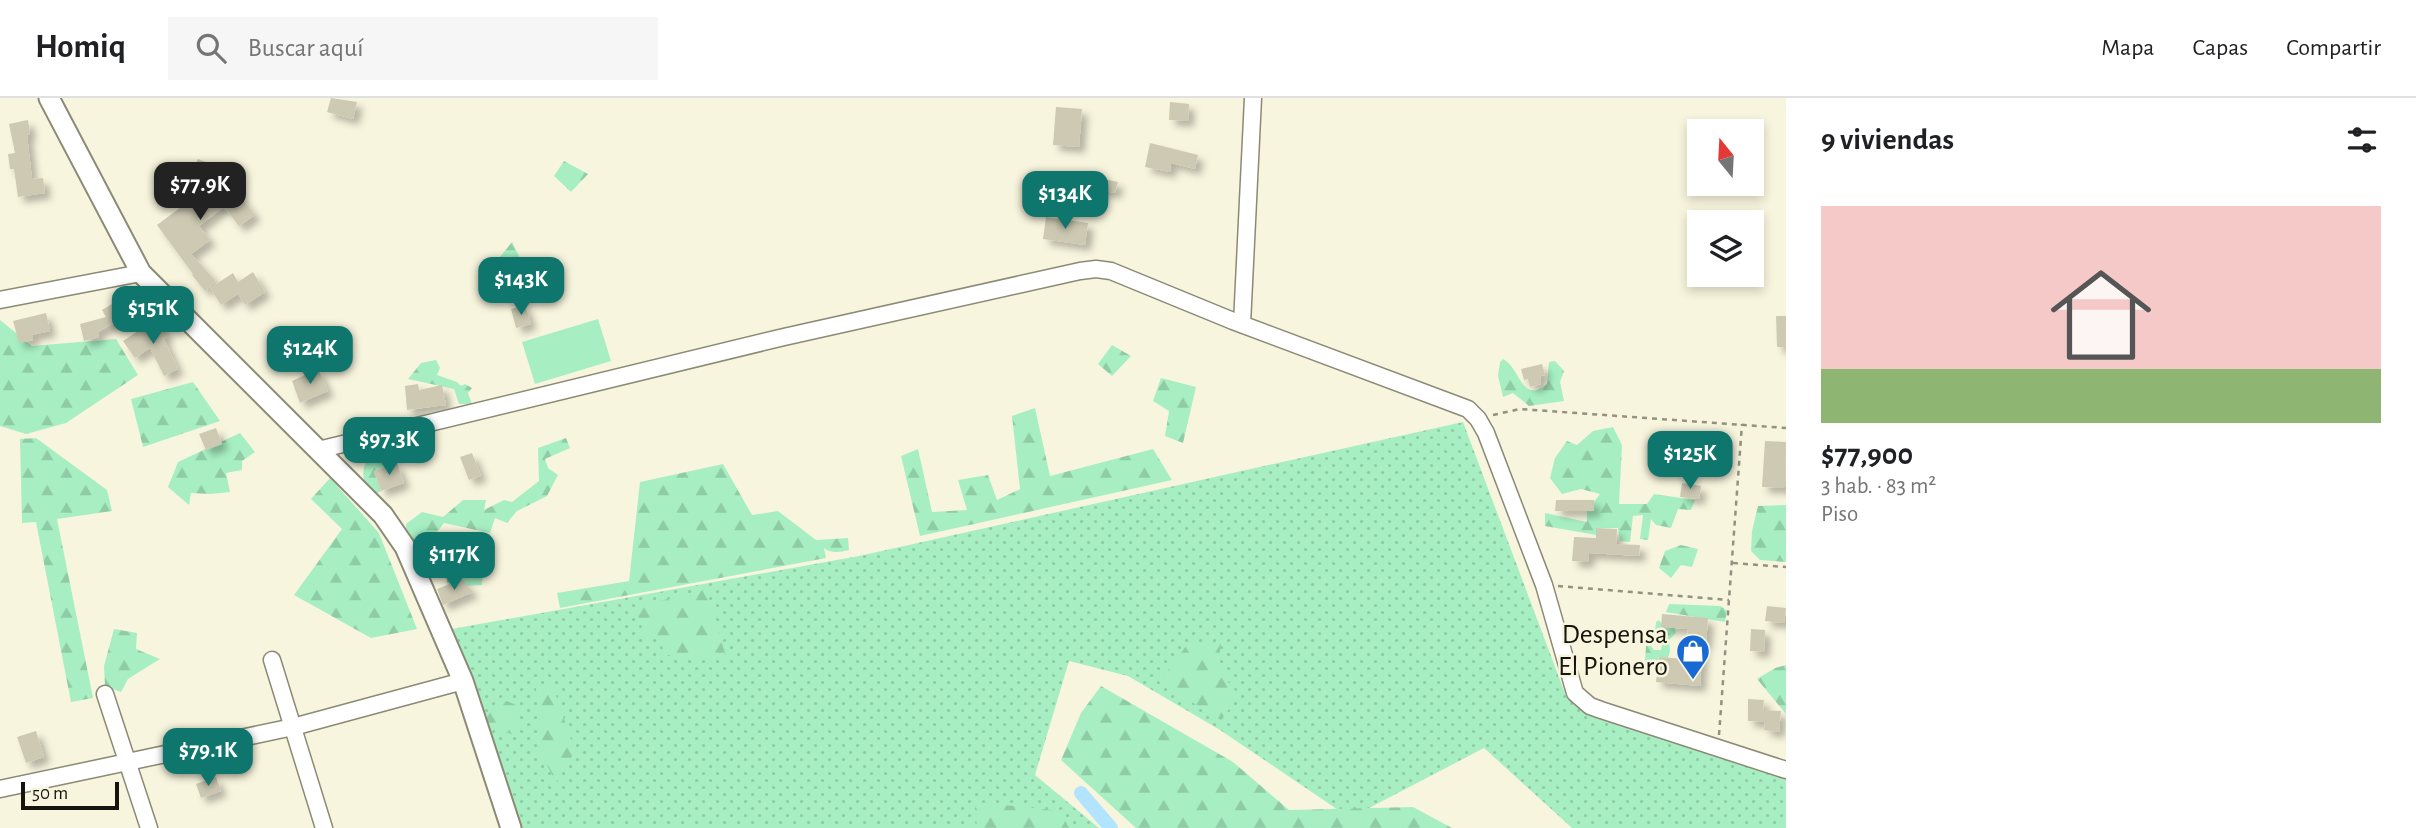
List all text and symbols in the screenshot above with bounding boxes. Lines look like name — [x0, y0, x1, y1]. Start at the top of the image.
search box — [168, 17, 658, 80]
icon: search — [192, 29, 230, 67]
text: Homiq — [35, 31, 126, 64]
text: Buscar aquí — [248, 35, 364, 61]
text: Mapa — [2101, 36, 2154, 60]
text: Capas — [2192, 36, 2248, 60]
text: Compartir — [2286, 36, 2381, 60]
north arrow — [1687, 119, 1764, 196]
map controls — [1687, 119, 1764, 287]
icon: filters — [2343, 121, 2381, 159]
text: 9 viviendas — [1821, 125, 1954, 155]
pin: $77.9K — [143, 162, 257, 222]
pin: $134K — [1016, 172, 1114, 231]
text: $77.9K — [170, 173, 230, 196]
text: $134K — [1038, 182, 1092, 205]
button: layers — [1687, 210, 1764, 287]
icon: home — [2038, 252, 2164, 378]
pin: $143K — [472, 258, 570, 317]
text: $143K — [494, 268, 548, 291]
pin: $151K — [104, 286, 202, 346]
text: $151K — [128, 297, 178, 320]
pin: $124K — [261, 327, 359, 386]
text: $124K — [283, 337, 337, 360]
pin: $97.3K — [332, 418, 446, 477]
text: $97.3K — [359, 428, 419, 451]
pin: $125K — [1641, 432, 1739, 491]
text: $77,900 — [1821, 440, 1913, 470]
text: $125K — [1664, 442, 1716, 465]
text: 3 hab. · 83 m² — [1821, 475, 1936, 498]
text: Piso — [1821, 503, 1858, 526]
pin: $117K — [405, 532, 503, 592]
text: $117K — [429, 543, 479, 566]
place label: Despensa El Pionero — [1558, 621, 1668, 681]
shop icon: Despensa El Pionero — [1674, 632, 1712, 681]
pin: $79.1K — [151, 728, 265, 788]
text: $79.1K — [179, 739, 237, 762]
scale bar — [21, 779, 119, 811]
text: 50 m — [32, 784, 68, 803]

